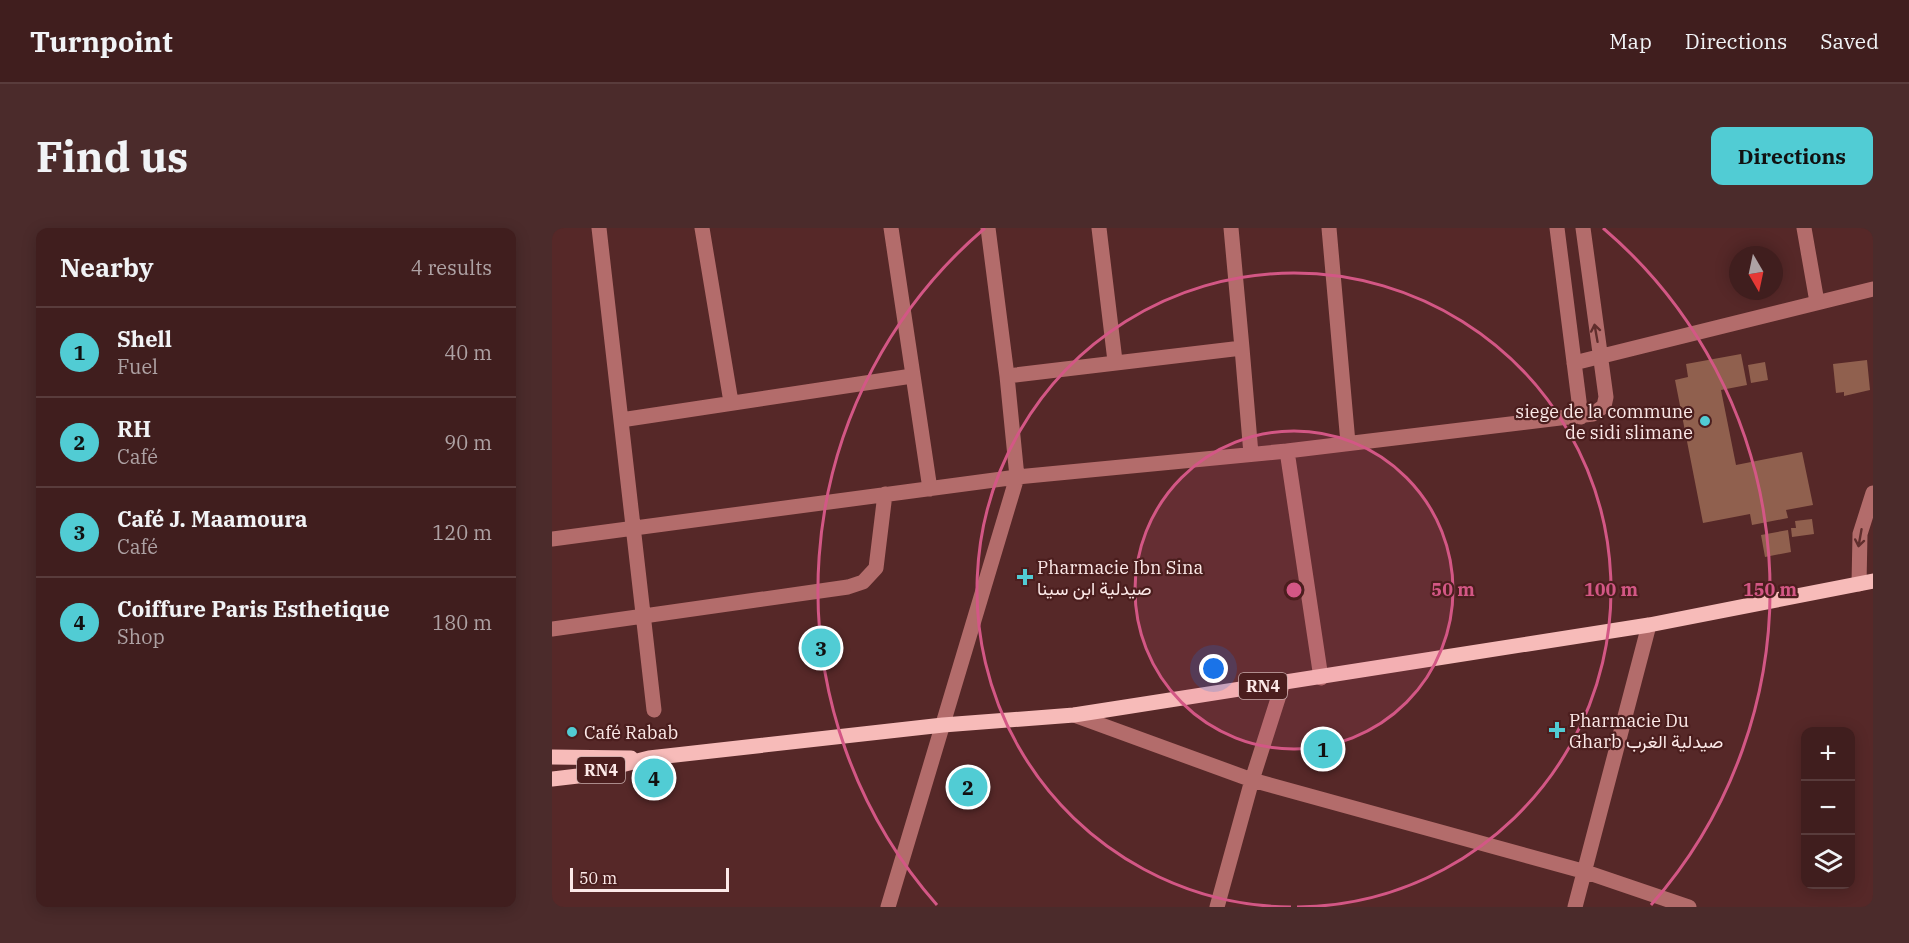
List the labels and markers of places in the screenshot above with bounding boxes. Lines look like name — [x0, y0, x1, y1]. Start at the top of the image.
place label: siege de la commune de sidi slimane — [1515, 400, 1693, 444]
marker: siege de la commune de sidi slimane — [1698, 414, 1712, 428]
place label: Pharmacie Ibn Sina صيدلية ابن سينا — [1037, 556, 1203, 600]
marker: Pharmacie Ibn Sina صيدلية ابن سينا — [1018, 570, 1032, 584]
centre of rings — [1284, 580, 1304, 600]
pin: 3 — [802, 626, 840, 670]
place label: Pharmacie Du Gharb صيدلية الغرب — [1569, 709, 1723, 753]
place label: Café Rabab — [584, 721, 678, 744]
marker: Pharmacie Du Gharb صيدلية الغرب — [1550, 723, 1564, 737]
marker: Café Rabab — [565, 725, 579, 739]
pin: 1 — [1304, 726, 1342, 772]
pin: 4 — [634, 756, 674, 800]
pin: 2 — [948, 764, 988, 810]

